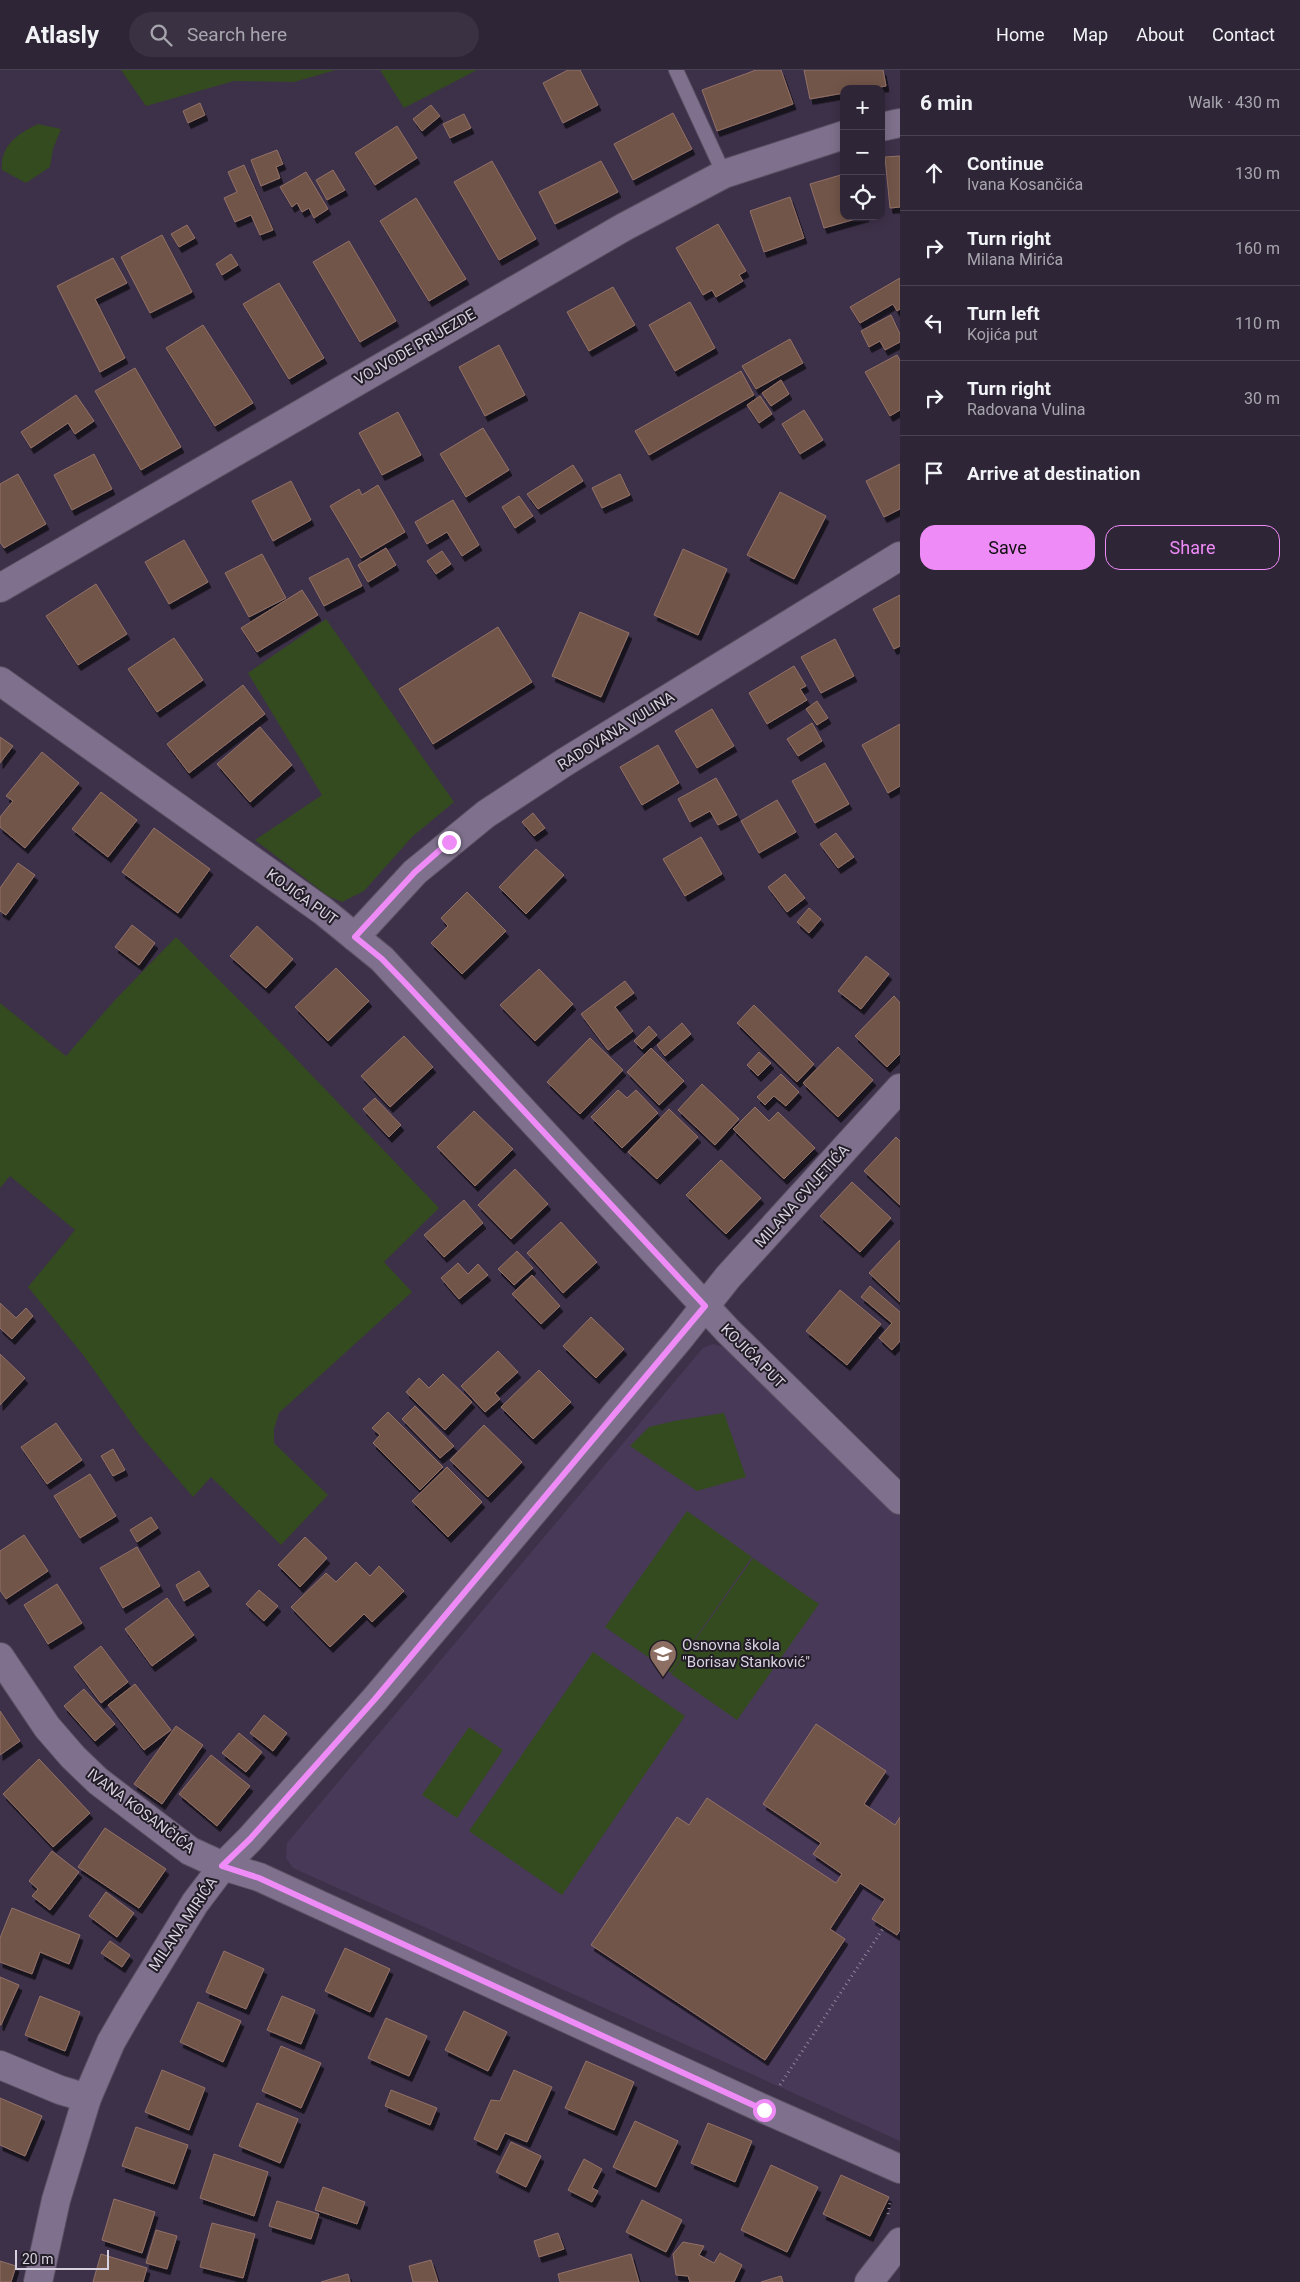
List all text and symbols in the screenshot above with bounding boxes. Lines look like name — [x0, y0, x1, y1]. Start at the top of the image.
search box — [129, 12, 479, 57]
text: Atlasly — [25, 21, 99, 49]
icon: search — [147, 21, 175, 49]
text: Search here — [187, 23, 287, 46]
text: Home — [996, 24, 1045, 45]
text: Map — [1073, 24, 1108, 45]
text: About — [1136, 24, 1184, 45]
text: Contact — [1212, 24, 1275, 45]
map controls — [840, 85, 885, 220]
button: + — [840, 85, 885, 130]
text: 6 min — [920, 91, 973, 115]
text: Walk · 430 m — [1188, 93, 1280, 112]
button: − — [840, 130, 885, 175]
text: Continue — [967, 152, 1044, 175]
icon: ahead — [920, 159, 948, 187]
text: 130 m — [1235, 164, 1280, 183]
button: locate — [840, 175, 885, 220]
text: Ivana Kosančića — [967, 175, 1083, 194]
text: Turn right — [967, 227, 1051, 250]
icon: right — [920, 234, 948, 262]
text: 160 m — [1235, 239, 1280, 258]
text: Milana Mirića — [967, 250, 1063, 269]
text: Turn left — [967, 302, 1040, 325]
street label: VOJVODE PRIJEZDE — [351, 305, 479, 389]
icon: left — [920, 309, 948, 337]
text: 110 m — [1235, 314, 1280, 333]
text: Kojića put — [967, 325, 1038, 344]
text: Turn right — [967, 377, 1051, 400]
icon: right — [920, 384, 948, 412]
text: 30 m — [1244, 389, 1280, 408]
text: Radovana Vulina — [967, 400, 1086, 419]
icon: arrive — [920, 459, 948, 487]
text: Arrive at destination — [967, 462, 1140, 485]
button: Save — [920, 525, 1095, 570]
button: Share — [1105, 525, 1280, 570]
street label: RADOVANA VULINA — [554, 688, 678, 774]
route end — [438, 831, 461, 854]
street label: KOJIĆA PUT — [263, 865, 341, 929]
street label: MILANA CVIJETIĆA — [751, 1141, 853, 1251]
street label: KOJIĆA PUT — [717, 1320, 789, 1392]
place label: Osnovna škola "Borisav Stanković" — [682, 1636, 810, 1671]
school or university icon: Osnovna škola "Borisav Stanković" — [648, 1639, 678, 1678]
street label: IVANA KOSANČIĆA — [84, 1765, 198, 1857]
street label: MILANA MIRIĆA — [145, 1873, 221, 1974]
route start — [753, 2099, 776, 2122]
scale bar — [15, 2247, 109, 2270]
text: 20 m — [22, 2251, 54, 2267]

